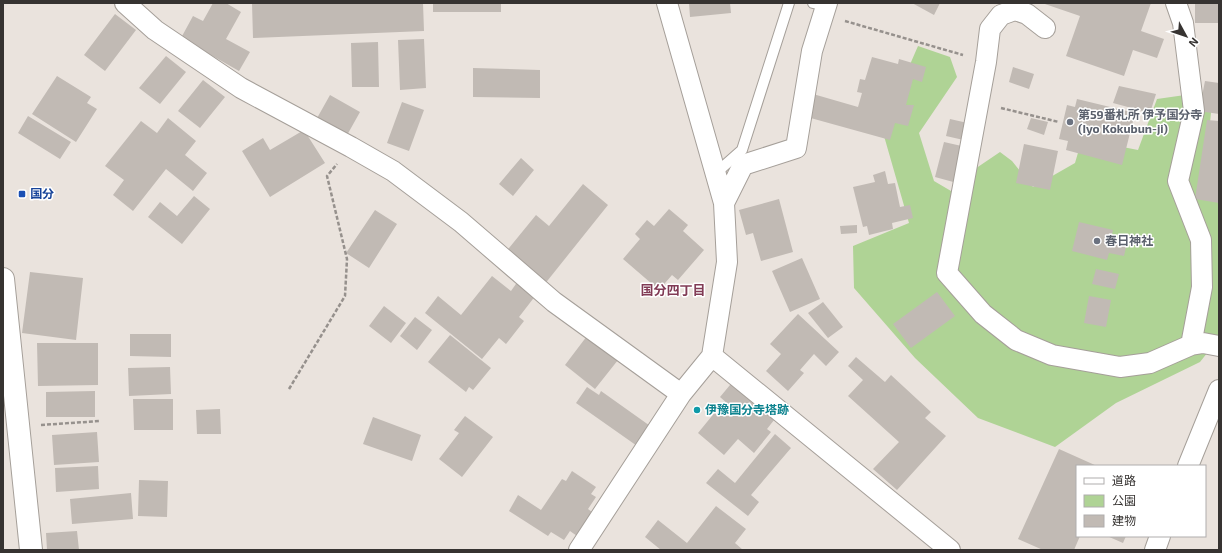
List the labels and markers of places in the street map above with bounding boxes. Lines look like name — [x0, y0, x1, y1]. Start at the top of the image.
place label: 第59番札所 伊予国分寺 (Iyo Kokubun-ji) — [1078, 107, 1202, 136]
marker: 第59番札所 伊予国分寺 (Iyo Kokubun-ji) — [1065, 117, 1075, 127]
place label: 国分 — [30, 186, 54, 200]
marker: 国分 — [17, 189, 27, 199]
place label: 春日神社 — [1105, 233, 1153, 247]
marker: 春日神社 — [1092, 236, 1102, 246]
place label: 伊豫国分寺塔跡 — [705, 402, 789, 416]
marker: 伊豫国分寺塔跡 — [692, 405, 702, 415]

